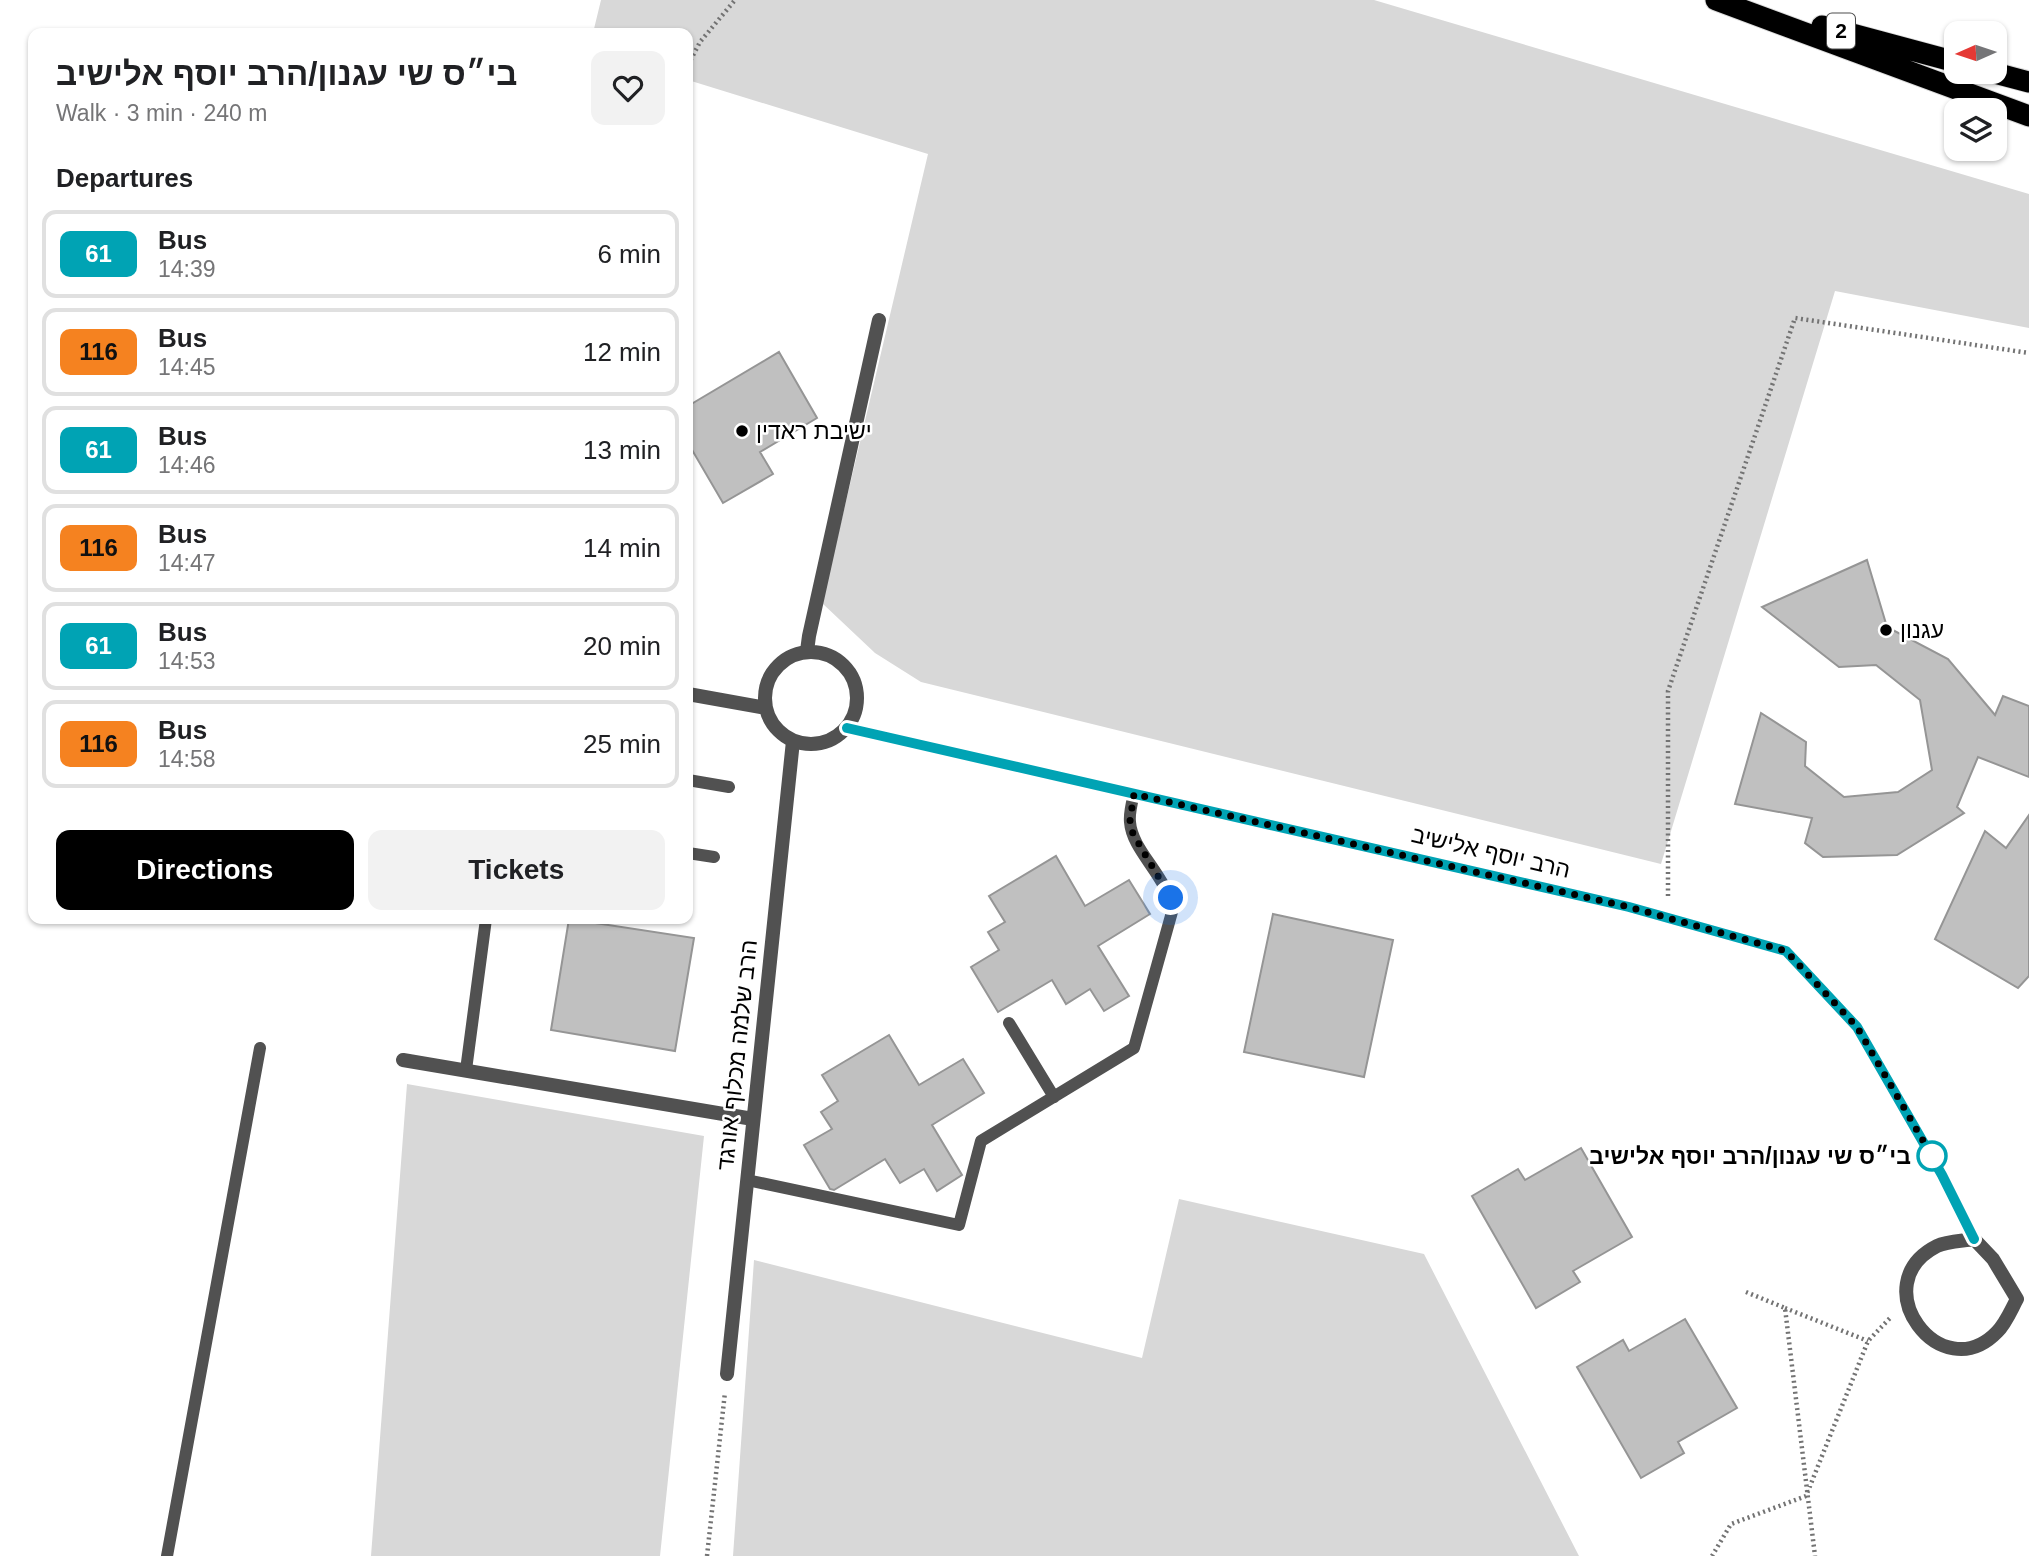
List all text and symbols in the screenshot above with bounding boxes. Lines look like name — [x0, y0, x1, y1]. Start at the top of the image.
road number: 2 — [1827, 14, 1855, 48]
north arrow — [1944, 21, 2007, 84]
map controls — [1944, 21, 2007, 161]
button: heart — [591, 51, 665, 125]
text: בי״ס שי עגנון/הרב יוסף אלישיב — [56, 55, 517, 92]
button: layers — [1944, 98, 2007, 161]
text: Walk · 3 min · 240 m — [56, 100, 267, 126]
text: Departures — [56, 163, 193, 193]
text: Bus — [158, 225, 207, 255]
text: 6 min — [597, 239, 661, 269]
text: 61 — [85, 240, 112, 267]
text: 14:39 — [158, 256, 216, 282]
text: Bus — [158, 323, 207, 353]
text: 12 min — [583, 337, 661, 367]
text: 116 — [79, 338, 118, 365]
text: 14:45 — [158, 354, 216, 380]
place label: ישיבת ראדין — [756, 418, 872, 444]
text: Bus — [158, 421, 207, 451]
marker: ישיבת ראדין — [734, 423, 750, 439]
text: 13 min — [583, 435, 661, 465]
text: 61 — [85, 436, 112, 463]
text: 14:46 — [158, 452, 216, 478]
text: Bus — [158, 519, 207, 549]
text: 14 min — [583, 533, 661, 563]
text: 116 — [79, 534, 118, 561]
text: 14:47 — [158, 550, 216, 576]
text: Bus — [158, 617, 207, 647]
place label: עגנון — [1900, 617, 1944, 643]
marker: עגנון — [1878, 622, 1894, 638]
text: 20 min — [583, 631, 661, 661]
text: 61 — [85, 632, 112, 659]
text: 14:53 — [158, 648, 216, 674]
text: Bus — [158, 715, 207, 745]
text: 25 min — [583, 729, 661, 759]
text: 116 — [79, 730, 118, 757]
text: 14:58 — [158, 746, 216, 772]
street label: הרב יוסף אלישיב — [1409, 821, 1573, 883]
button: Directions — [56, 830, 354, 910]
button: Tickets — [368, 830, 665, 910]
your location — [1153, 880, 1188, 915]
street label: הרב שלמה מכלוף אורגד — [712, 938, 762, 1172]
marker: בי״ס שי עגנון/הרב יוסף אלישיב — [1917, 1141, 1947, 1171]
place label: בי״ס שי עגנון/הרב יוסף אלישיב — [1589, 1143, 1911, 1169]

